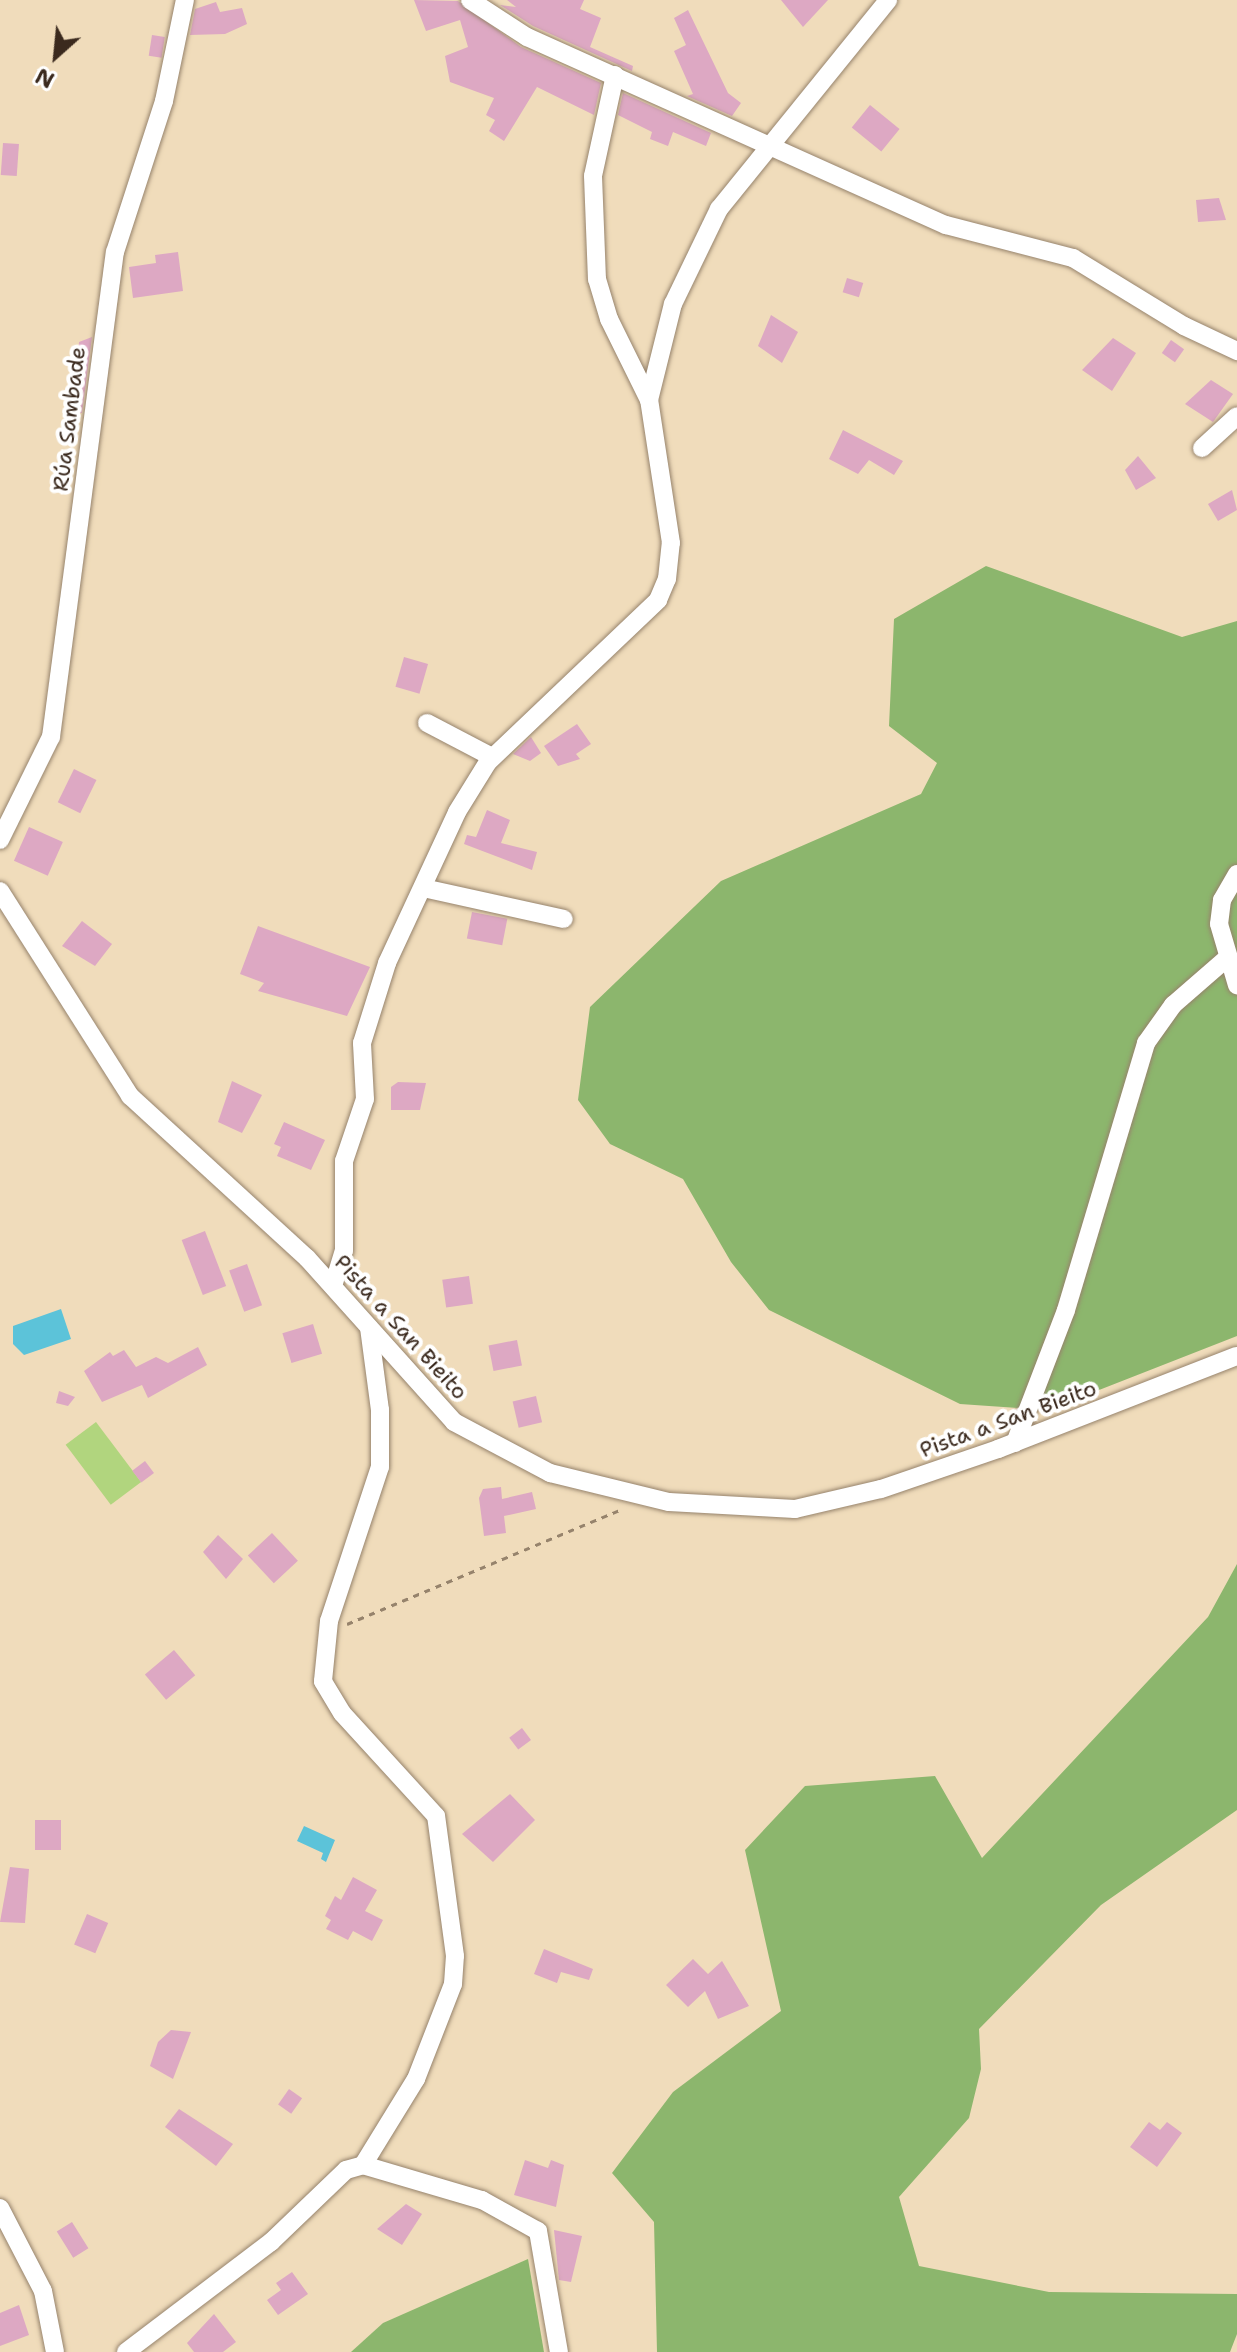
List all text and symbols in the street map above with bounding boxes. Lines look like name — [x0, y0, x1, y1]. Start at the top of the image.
north arrow — [16, 16, 96, 96]
text: N — [31, 61, 59, 95]
street label: Rúa Sambade — [47, 345, 91, 493]
street label: Pista a San Bieito — [329, 1249, 473, 1405]
street label: Pista a San Bieito — [916, 1375, 1100, 1463]

